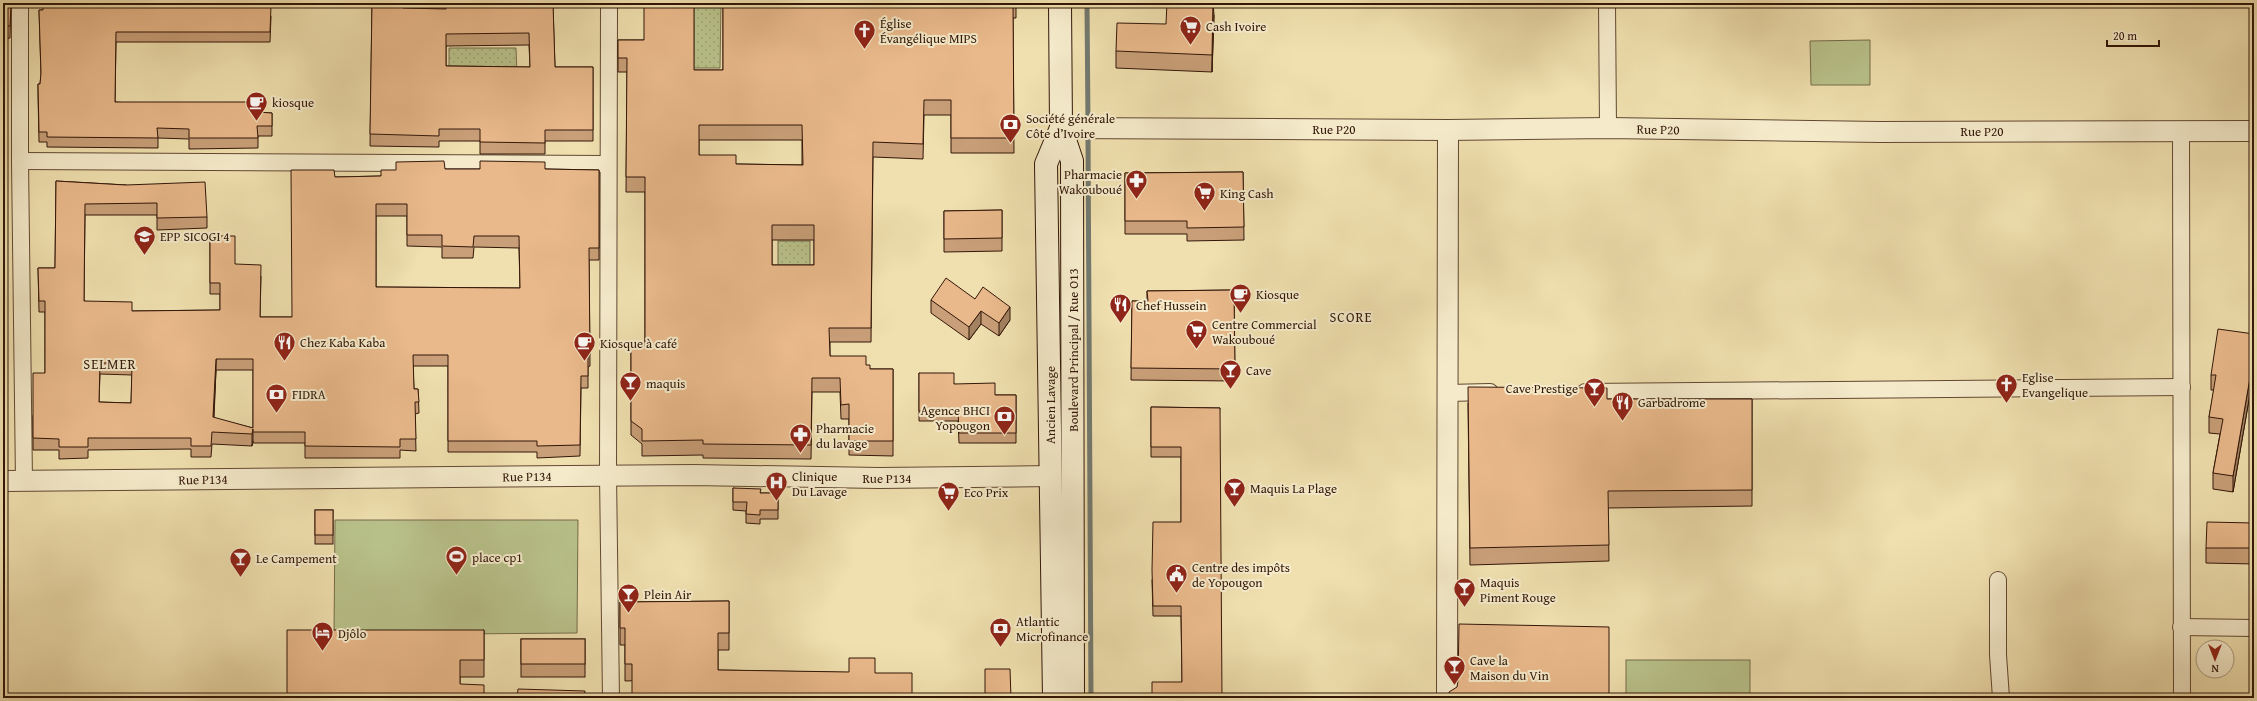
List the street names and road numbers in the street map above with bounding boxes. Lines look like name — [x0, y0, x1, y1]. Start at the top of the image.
street label: Rue P20 — [1313, 120, 1356, 139]
street label: Rue P20 — [1636, 120, 1680, 139]
street label: Rue P20 — [1961, 122, 2004, 141]
street label: Boulevard Principal / Rue O13 — [1064, 268, 1083, 432]
street label: Ancien Lavage — [1041, 366, 1060, 444]
street label: Rue P134 — [502, 467, 552, 486]
street label: Rue P134 — [862, 469, 912, 488]
street label: Rue P134 — [178, 470, 228, 489]

